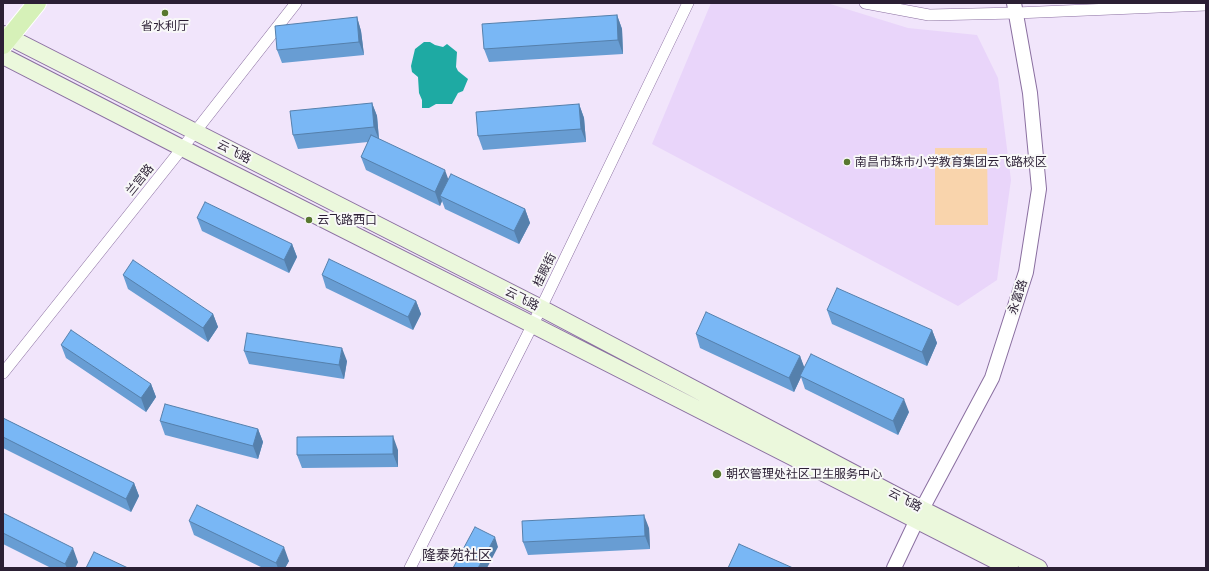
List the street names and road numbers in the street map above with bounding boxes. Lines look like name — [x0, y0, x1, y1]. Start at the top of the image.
street label: 云飞路 — [215, 137, 253, 167]
street label: 兰宫路 — [123, 161, 157, 199]
street label: 桂殿街 — [531, 251, 559, 289]
street label: 永富路 — [1006, 278, 1030, 316]
street label: 云飞路 — [503, 284, 541, 314]
street label: 云飞路 — [886, 485, 924, 515]

